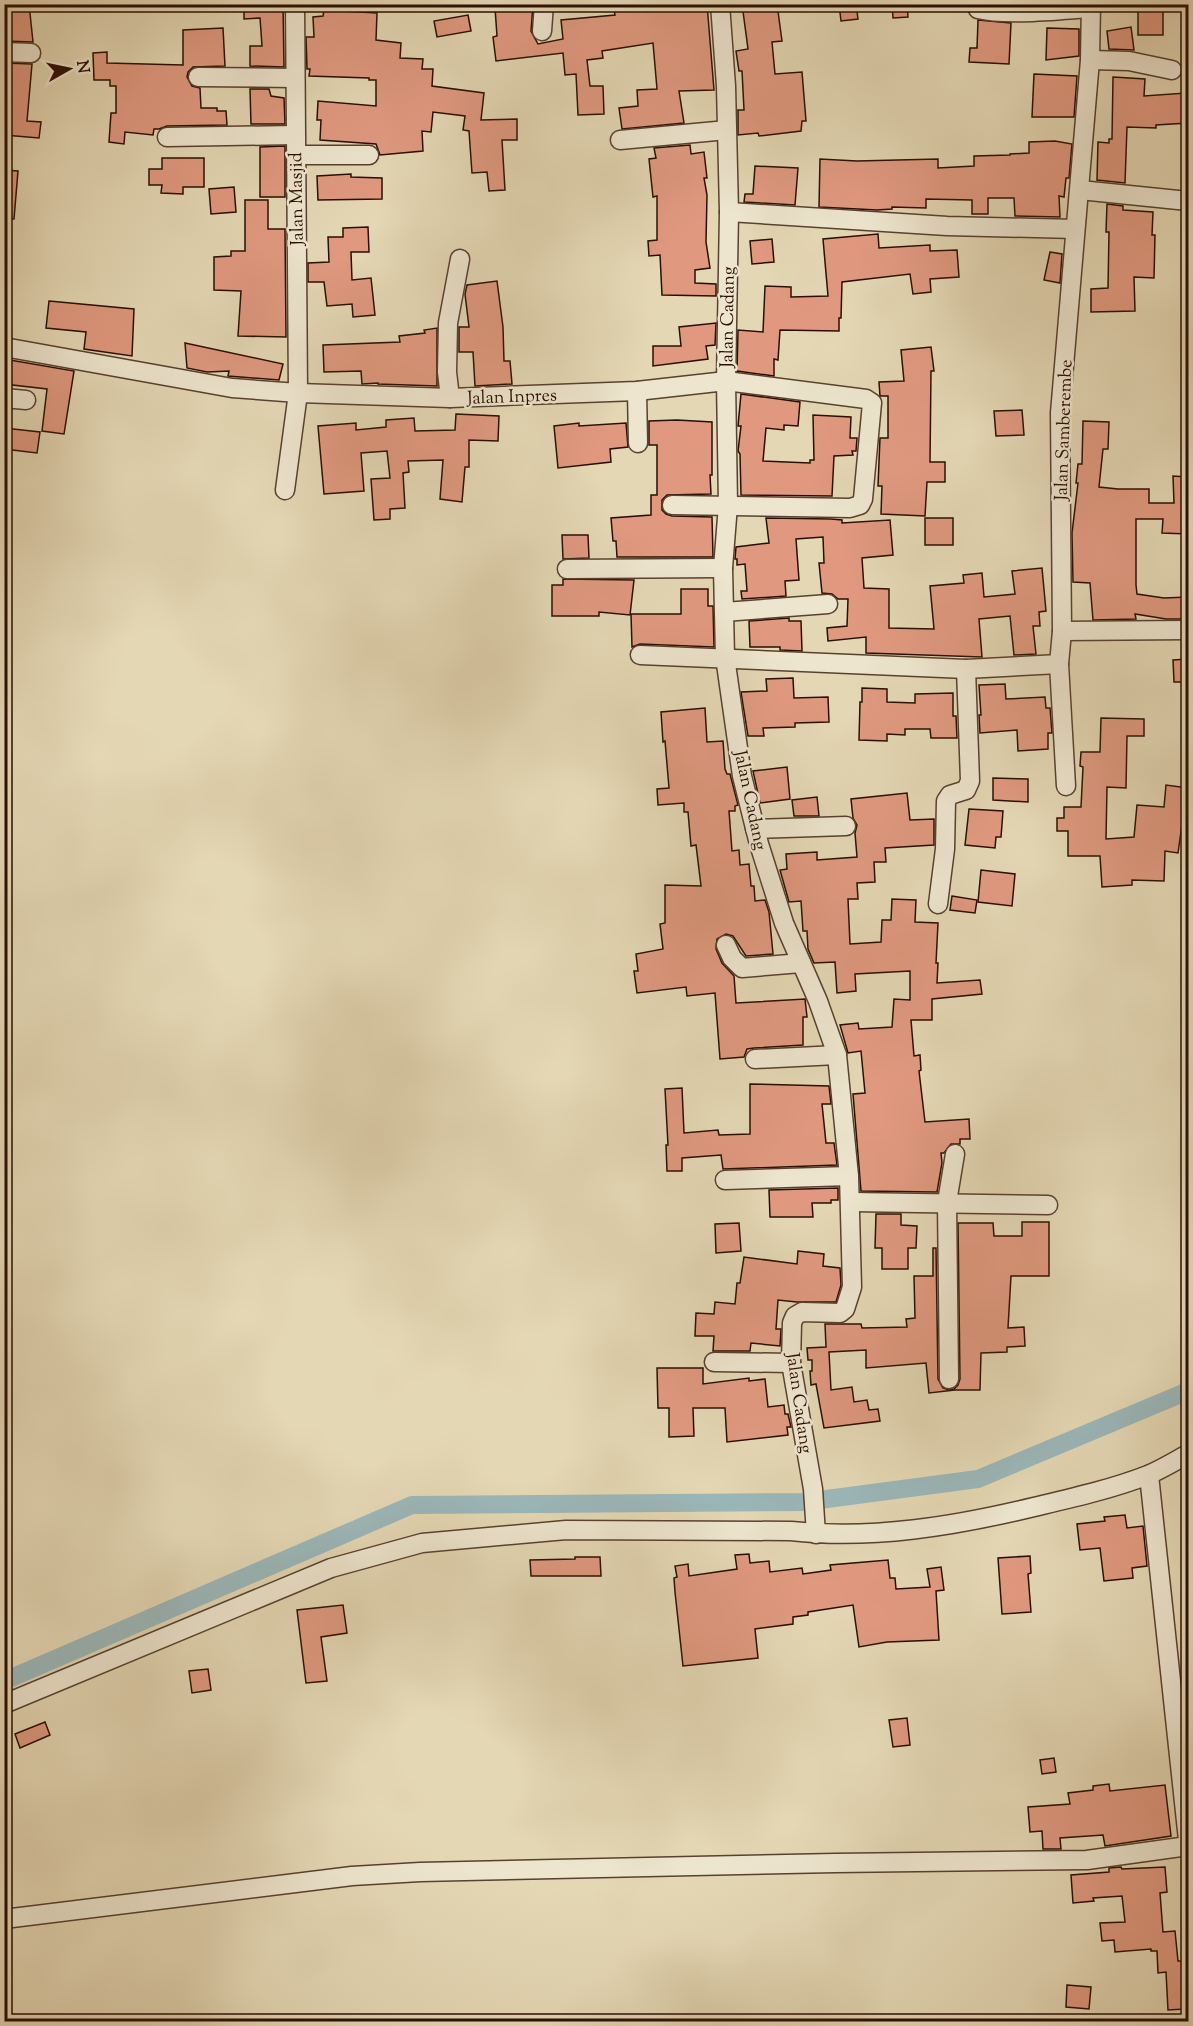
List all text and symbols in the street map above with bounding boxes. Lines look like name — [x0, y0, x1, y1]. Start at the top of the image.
north arrow — [39, 39, 99, 99]
text: N — [69, 59, 94, 75]
street label: Jalan Masjid — [284, 152, 312, 247]
street label: Jalan Cadang — [715, 266, 743, 369]
street label: Jalan Samberembe — [1050, 359, 1080, 502]
street label: Jalan Inpres — [466, 383, 557, 413]
street label: Jalan Cadang — [726, 747, 772, 853]
street label: Jalan Cadang — [778, 1350, 818, 1455]

